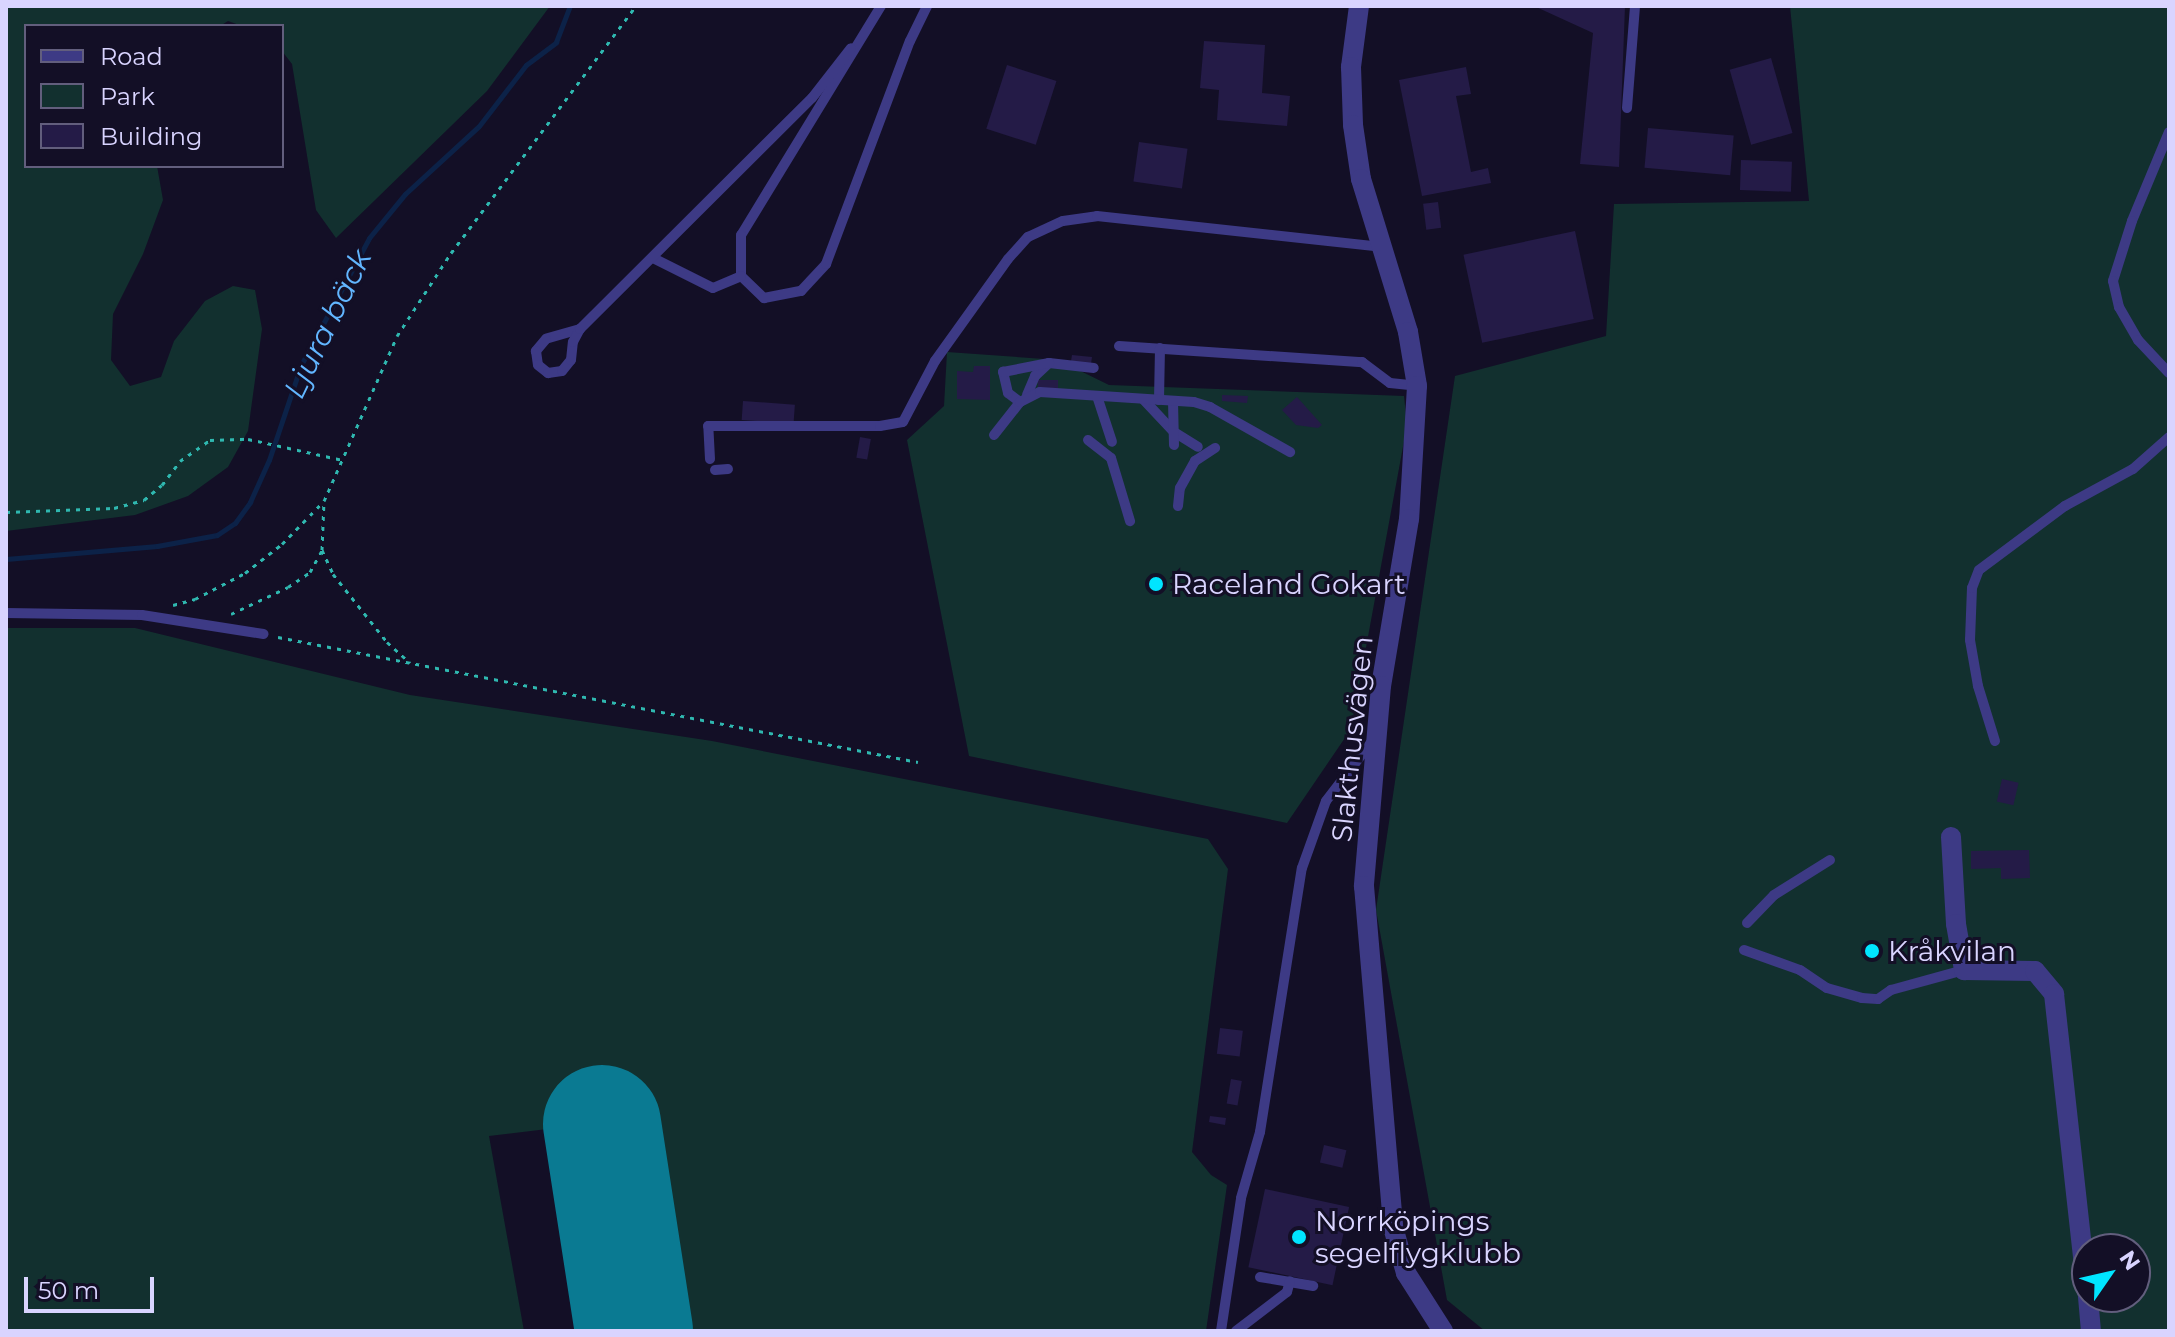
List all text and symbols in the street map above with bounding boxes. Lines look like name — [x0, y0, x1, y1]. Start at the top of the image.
legend — [24, 24, 284, 168]
text: Road — [100, 42, 163, 71]
text: Park — [100, 82, 155, 111]
text: Building — [100, 122, 203, 151]
water label: Ljura bäck — [277, 244, 379, 404]
place label: Raceland Gokart — [1172, 567, 1406, 601]
marker: Raceland Gokart — [1147, 575, 1165, 593]
street label: Slakthusvägen — [1324, 634, 1380, 844]
place label: Kråkvilan — [1888, 934, 2016, 968]
marker: Kråkvilan — [1863, 942, 1881, 960]
place label: Norrköpings segelflygklubb — [1315, 1204, 1521, 1270]
marker: Norrköpings segelflygklubb — [1290, 1228, 1308, 1246]
north arrow — [2071, 1233, 2151, 1313]
text: N — [2113, 1245, 2146, 1275]
scale bar — [28, 1261, 158, 1311]
text: 50 m — [38, 1276, 99, 1305]

